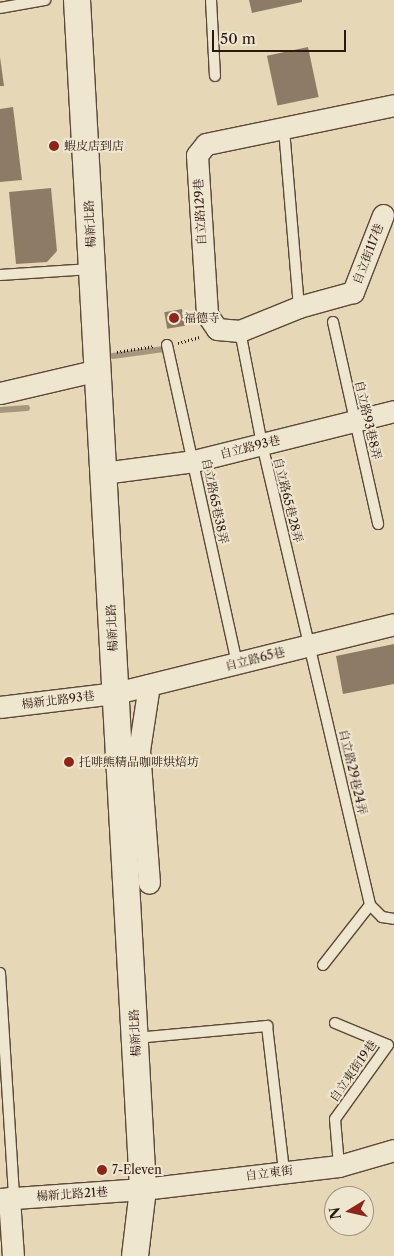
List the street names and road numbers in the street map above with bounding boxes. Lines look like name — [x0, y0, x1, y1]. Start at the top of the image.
street label: 自立路129巷 — [191, 178, 209, 246]
street label: 楊新北路 — [82, 200, 98, 248]
street label: 自立街117巷 — [350, 222, 386, 286]
street label: 自立路93巷8弄 — [352, 379, 384, 461]
street label: 自立路93巷 — [218, 433, 282, 461]
street label: 自立路65巷28弄 — [270, 456, 306, 544]
street label: 自立路65巷38弄 — [199, 457, 231, 545]
street label: 楊新北路 — [104, 604, 120, 652]
street label: 自立路65巷 — [223, 645, 287, 673]
street label: 楊新北路93巷 — [21, 688, 95, 712]
street label: 自立路29巷24弄 — [336, 728, 370, 816]
street label: 楊新北路 — [127, 1009, 143, 1057]
street label: 自立東街19巷 — [326, 1037, 380, 1105]
street label: 自立東街 — [244, 1163, 294, 1183]
street label: 楊新北路21巷 — [36, 1184, 108, 1204]

